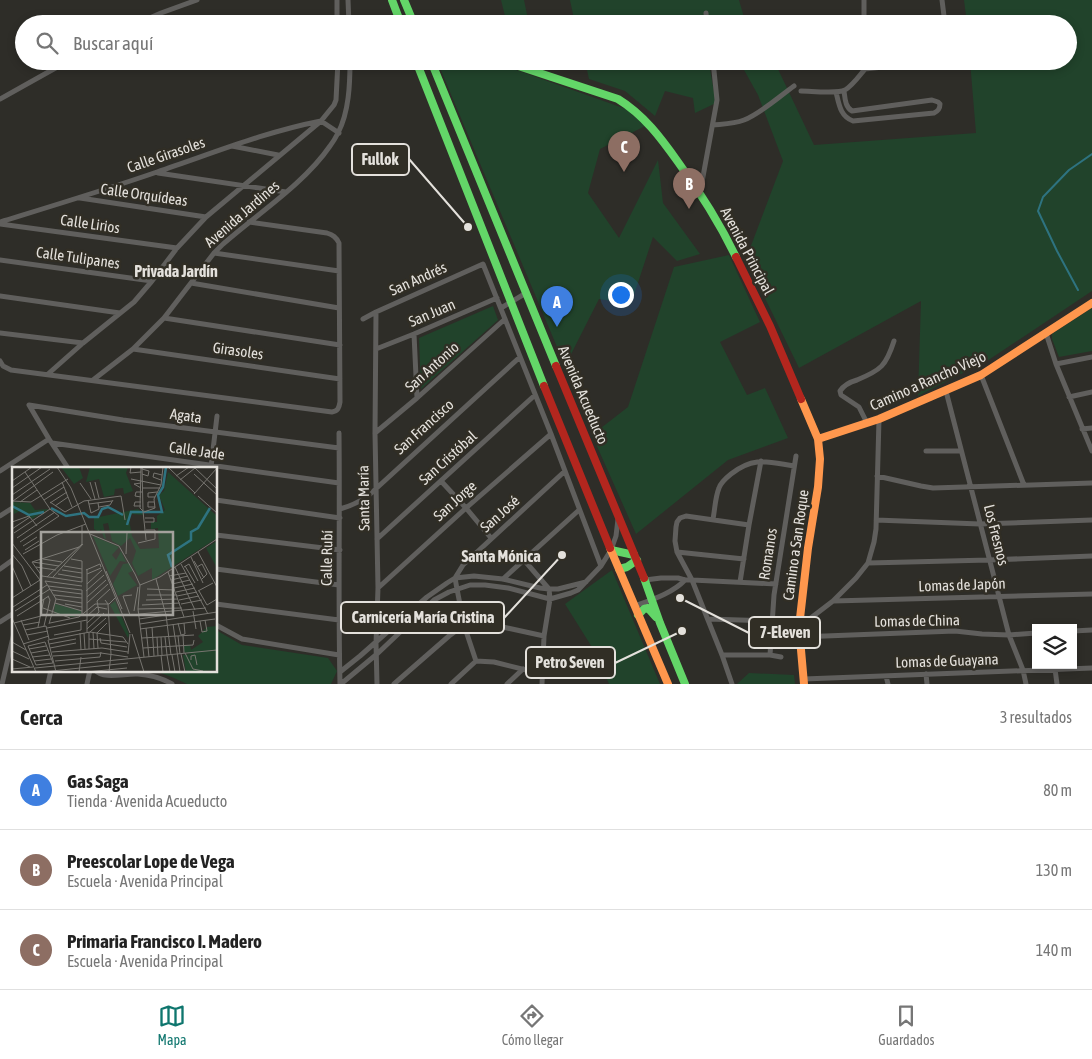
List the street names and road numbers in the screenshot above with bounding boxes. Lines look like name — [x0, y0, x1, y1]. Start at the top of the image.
street label: Calle Girasoles — [125, 133, 207, 176]
street label: Avenida Jardines — [201, 177, 282, 251]
street label: Calle Orquídeas — [100, 180, 189, 209]
street label: Avenida Principal — [717, 204, 778, 297]
street label: Calle Lirios — [59, 211, 121, 236]
street label: Calle Tulipanes — [35, 243, 121, 272]
street label: San Andrés — [387, 258, 449, 299]
street label: San Juan — [406, 295, 458, 330]
street label: San Antonio — [401, 338, 462, 395]
street label: Girasoles — [212, 339, 264, 362]
street label: Avenida Acueducto — [555, 343, 612, 446]
street label: Camino a Rancho Viejo — [867, 347, 988, 414]
street label: San Francisco — [391, 396, 457, 458]
street label: Agata — [169, 405, 203, 426]
street label: San Cristóbal — [415, 427, 480, 488]
street label: Calle Jade — [168, 438, 226, 463]
street label: Santa María — [354, 465, 373, 531]
street label: San Jorge — [430, 477, 480, 524]
street label: Camino a San Roque — [779, 488, 812, 601]
street label: San José — [477, 492, 523, 536]
street label: Los Fresnos — [981, 503, 1012, 567]
street label: Romanos — [755, 527, 780, 581]
street label: Calle Rubí — [318, 529, 335, 586]
street label: Lomas de Japón — [918, 574, 1006, 595]
street label: Lomas de China — [874, 611, 960, 630]
street label: Lomas de Guayana — [895, 650, 999, 671]

